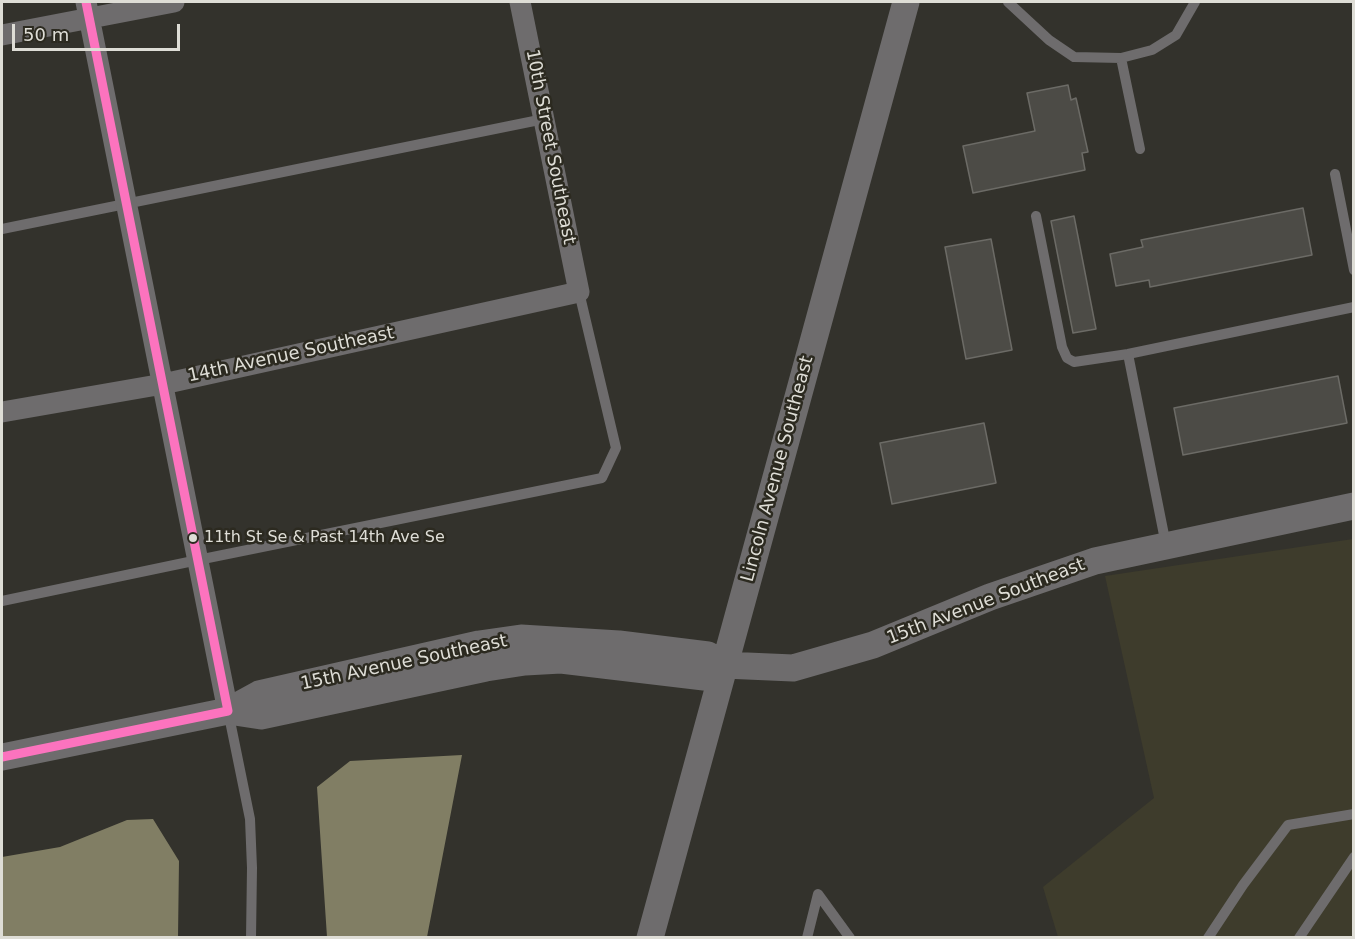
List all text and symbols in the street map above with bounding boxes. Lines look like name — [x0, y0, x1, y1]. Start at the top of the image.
scale bar — [15, 12, 183, 50]
text: 50 m — [23, 24, 69, 45]
street label: 10th Street Southeast — [520, 48, 580, 246]
street label: 14th Avenue Southeast — [186, 323, 396, 387]
street label: Lincoln Avenue Southeast — [737, 354, 819, 584]
place label: 11th St Se & Past 14th Ave Se — [204, 528, 445, 548]
marker: 11th St Se & Past 14th Ave Se — [187, 532, 199, 544]
street label: 15th Avenue Southeast — [884, 554, 1088, 650]
street label: 15th Avenue Southeast — [299, 631, 509, 695]

